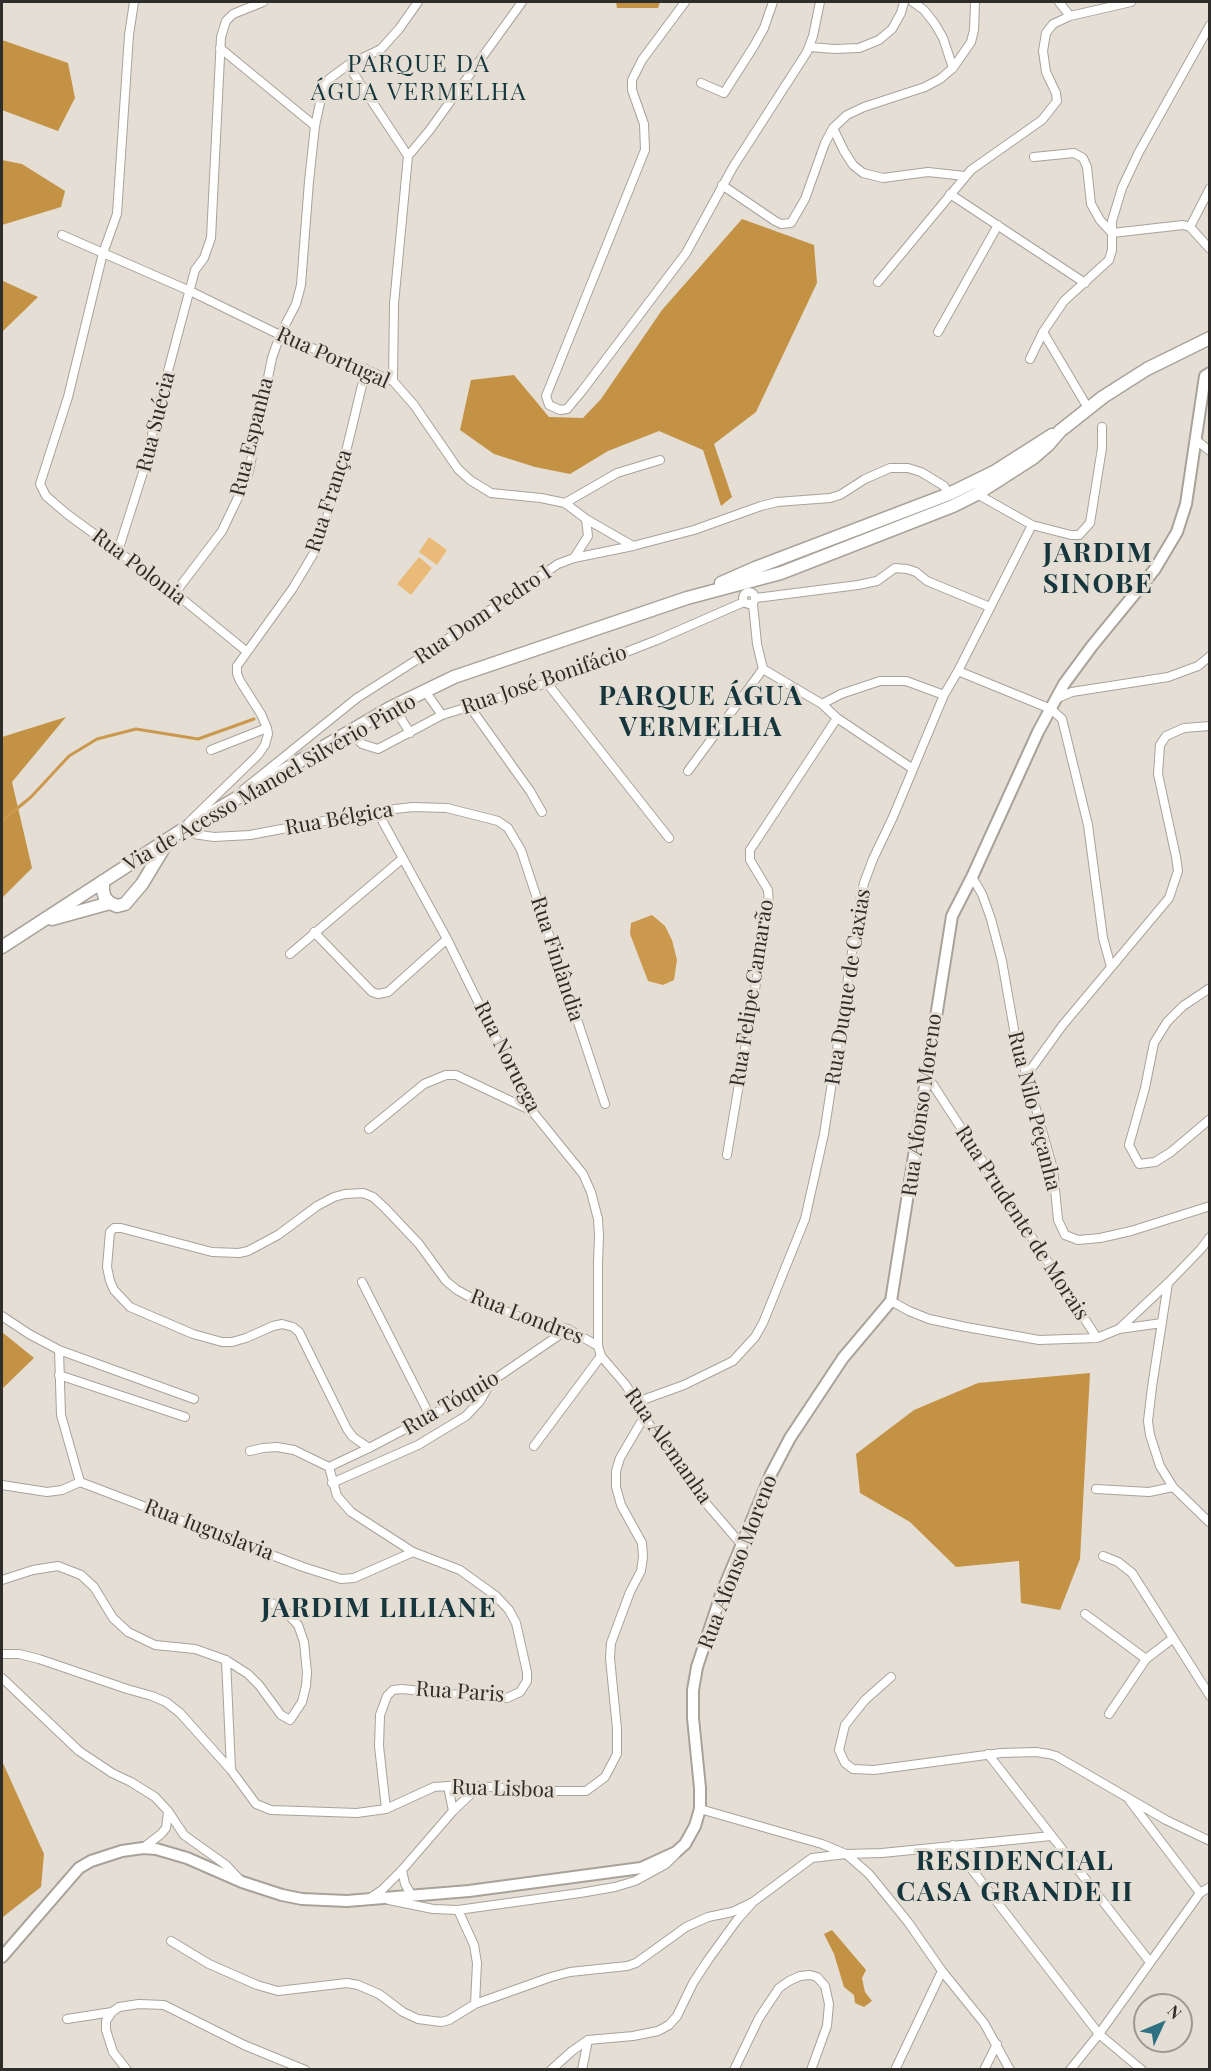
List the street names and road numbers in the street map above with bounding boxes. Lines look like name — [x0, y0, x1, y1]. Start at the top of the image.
street label: Rua Portugal — [272, 322, 394, 394]
street label: Rua Suécia — [131, 369, 181, 475]
street label: Rua Espanha — [225, 375, 279, 499]
street label: Rua França — [301, 446, 357, 556]
street label: Rua Polonia — [87, 523, 191, 611]
street label: Rua Dom Pedro I — [410, 560, 556, 670]
street label: Rua José Bonifácio — [458, 640, 630, 720]
street label: Via de Acesso Manoel Silvério Pinto — [119, 689, 421, 877]
street label: Rua Bélgica — [283, 797, 395, 841]
street label: Rua Duque de Caxias — [820, 887, 876, 1087]
street label: Rua Finlândia — [525, 893, 589, 1025]
street label: Rua Felipe Camarão — [725, 898, 779, 1088]
street label: Rua Noruega — [468, 997, 546, 1117]
street label: Rua Afonso Moreno — [897, 1012, 947, 1198]
street label: Rua Nilo Peçanha — [1002, 1029, 1066, 1193]
street label: Rua Prudente de Morais — [950, 1121, 1094, 1325]
street label: Rua Londres — [467, 1284, 587, 1350]
street label: Rua Tóquio — [398, 1365, 504, 1441]
street label: Rua Alemanha — [619, 1383, 717, 1509]
street label: Rua Afonso Moreno — [693, 1471, 783, 1653]
street label: Rua Iuguslavia — [141, 1494, 277, 1566]
street label: Rua Paris — [415, 1676, 505, 1708]
street label: Rua Lisboa — [451, 1775, 555, 1803]

